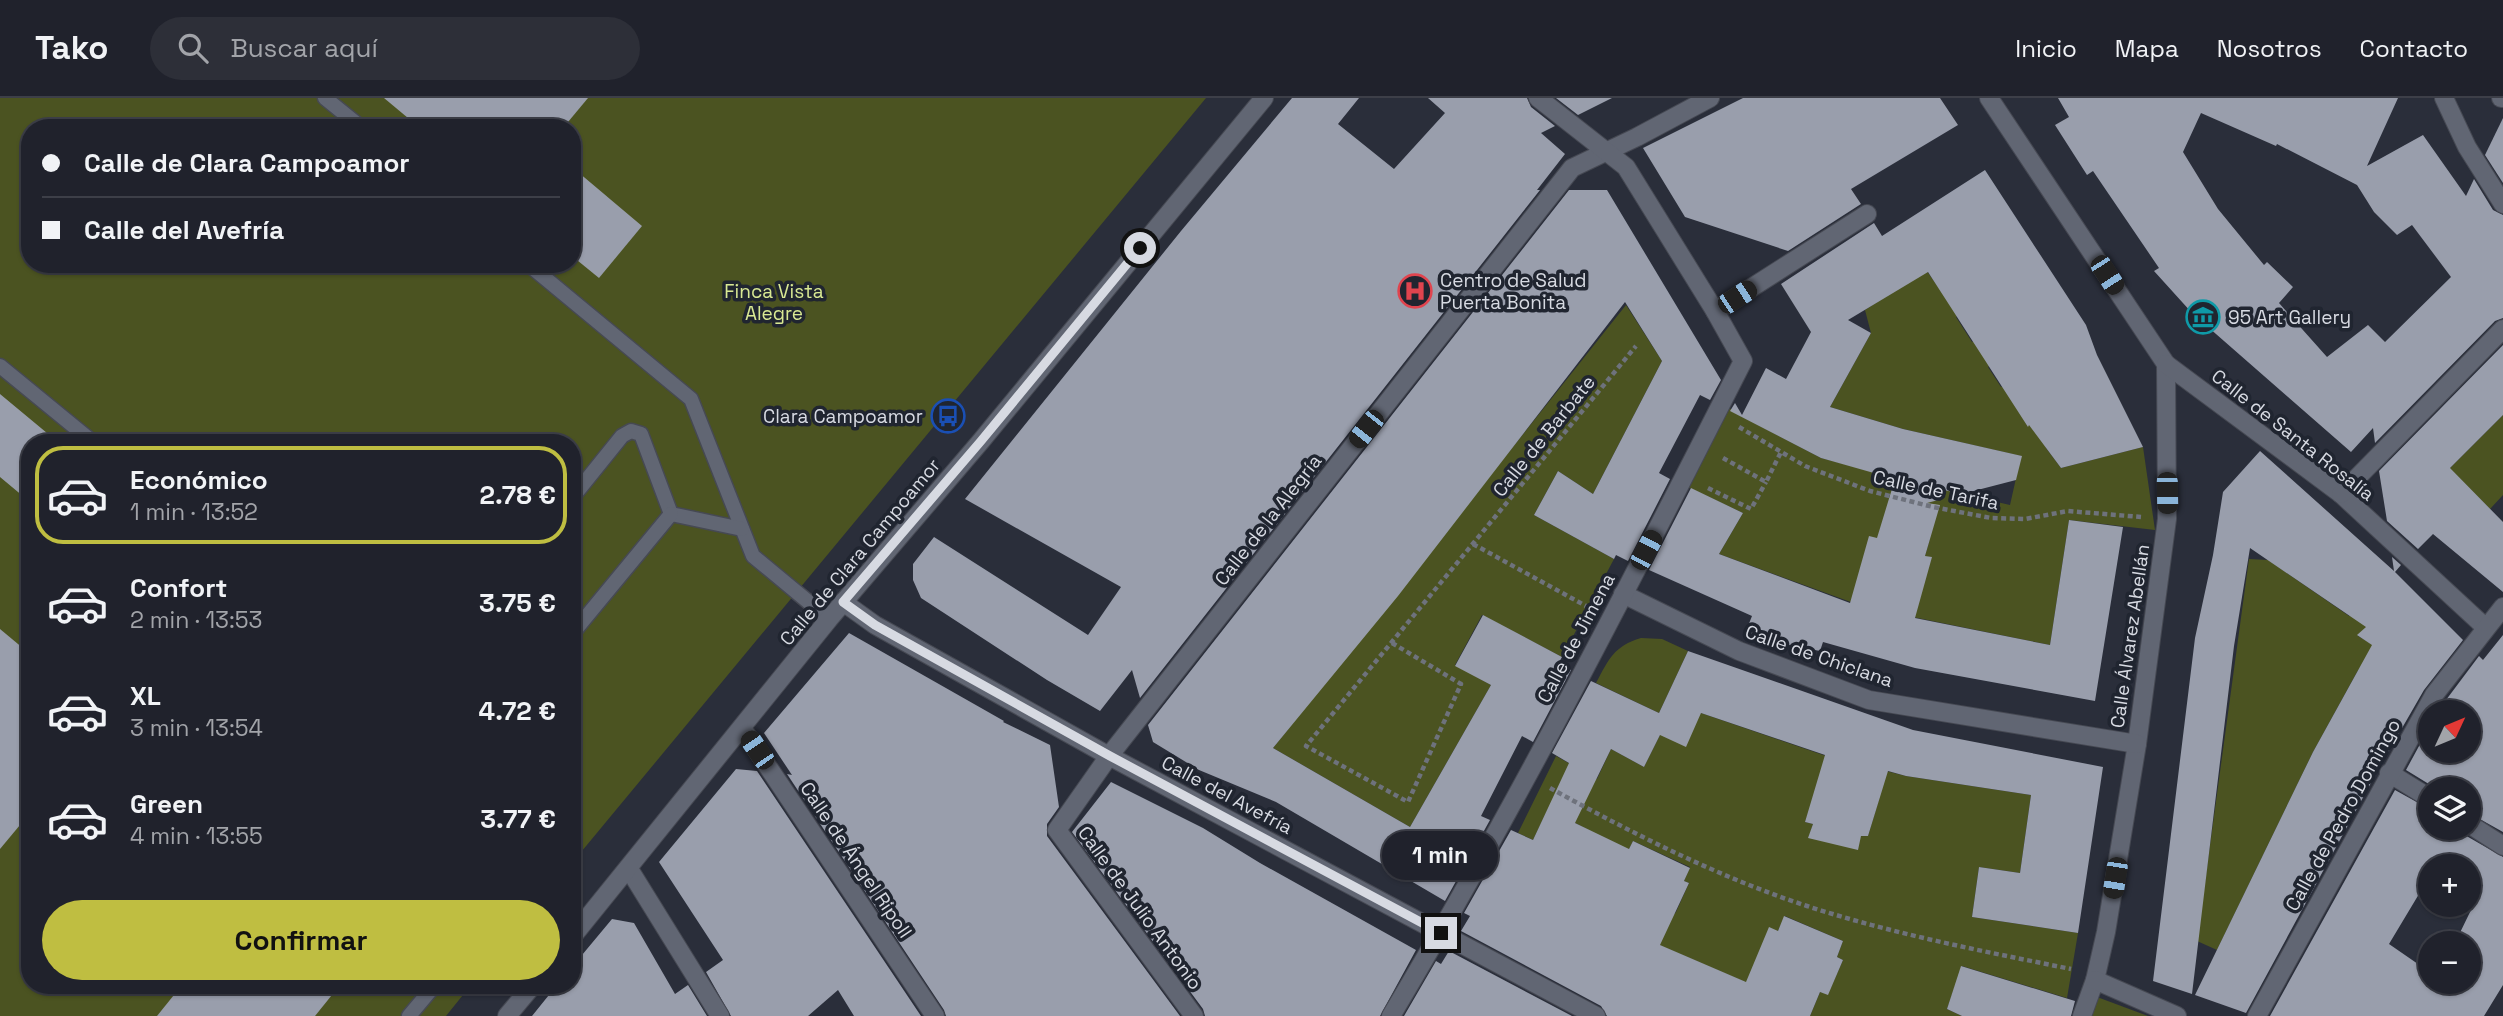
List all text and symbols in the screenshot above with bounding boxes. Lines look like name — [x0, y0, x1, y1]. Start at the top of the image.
search box — [150, 17, 640, 80]
text: Tako — [35, 27, 108, 69]
icon: search — [174, 29, 212, 67]
text: Buscar aquí — [230, 31, 378, 65]
text: Inicio — [2015, 33, 2077, 64]
text: Mapa — [2115, 33, 2179, 64]
text: Nosotros — [2217, 33, 2322, 64]
text: Contacto — [2360, 33, 2468, 64]
text: Calle de Clara Campoamor — [84, 146, 410, 180]
text: Calle del Avefría — [84, 213, 284, 247]
route start — [1124, 232, 1156, 264]
car — [2087, 252, 2128, 298]
place label: Centro de Salud Puerta Bonita — [1440, 268, 1586, 315]
hospital icon: Centro de Salud Puerta Bonita — [1396, 272, 1434, 310]
car — [1714, 277, 1761, 317]
park label: Finca Vista Alegre — [724, 279, 824, 326]
museum icon: 95 Art Gallery — [2184, 298, 2222, 336]
place label: 95 Art Gallery — [2228, 305, 2351, 330]
street label: Calle de Santa Rosalía — [2206, 364, 2380, 507]
street label: Calle de Barbate — [1487, 370, 1601, 502]
bus stop icon: Clara Campoamor — [929, 397, 967, 435]
place label: Clara Campoamor — [763, 404, 923, 429]
car — [1345, 406, 1388, 452]
street label: Calle de la Alegría — [1209, 449, 1327, 591]
street label: Calle de Clara Campoamor — [774, 453, 946, 651]
text: Económico — [130, 463, 268, 497]
icon: car — [46, 464, 109, 527]
street label: Calle de Tarifa — [1871, 464, 2001, 516]
car — [2157, 472, 2178, 514]
text: 2.78 € — [479, 478, 556, 512]
text: 1 min · 13:52 — [130, 497, 258, 527]
car — [1627, 527, 1666, 573]
street label: Calle Álvarez Abellán — [2105, 542, 2155, 730]
street label: Calle de Jimena — [1531, 569, 1621, 707]
text: Confort — [130, 571, 227, 605]
icon: car — [46, 572, 109, 635]
text: 3.75 € — [479, 586, 556, 620]
text: 2 min · 13:53 — [130, 605, 262, 635]
street label: Calle de Chiclana — [1742, 619, 1896, 693]
text: XL — [130, 679, 161, 713]
icon: car — [46, 680, 109, 743]
text: 4.72 € — [479, 694, 556, 728]
north arrow — [2418, 700, 2482, 763]
map controls — [2418, 700, 2481, 994]
text: 3 min · 13:54 — [130, 713, 263, 743]
street label: Calle de Pedro Domingo — [2280, 715, 2406, 915]
car — [737, 727, 778, 773]
street label: Calle del Avefría — [1157, 750, 1297, 840]
street label: Calle de Ángel Ripoll — [794, 777, 918, 943]
button: layers — [2418, 777, 2481, 840]
text: Green — [130, 787, 203, 821]
icon: car — [46, 788, 109, 851]
text: 3.77 € — [480, 802, 556, 836]
text: 4 min · 13:55 — [130, 821, 263, 851]
street label: Calle de Julio Antonio — [1072, 821, 1208, 995]
callout: 1 min — [1383, 832, 1499, 880]
text: 1 min — [1412, 840, 1468, 870]
button: + — [2418, 854, 2481, 917]
car — [2102, 856, 2129, 900]
button: Confirmar — [42, 900, 560, 980]
route end — [1425, 917, 1457, 949]
button: − — [2418, 931, 2481, 994]

